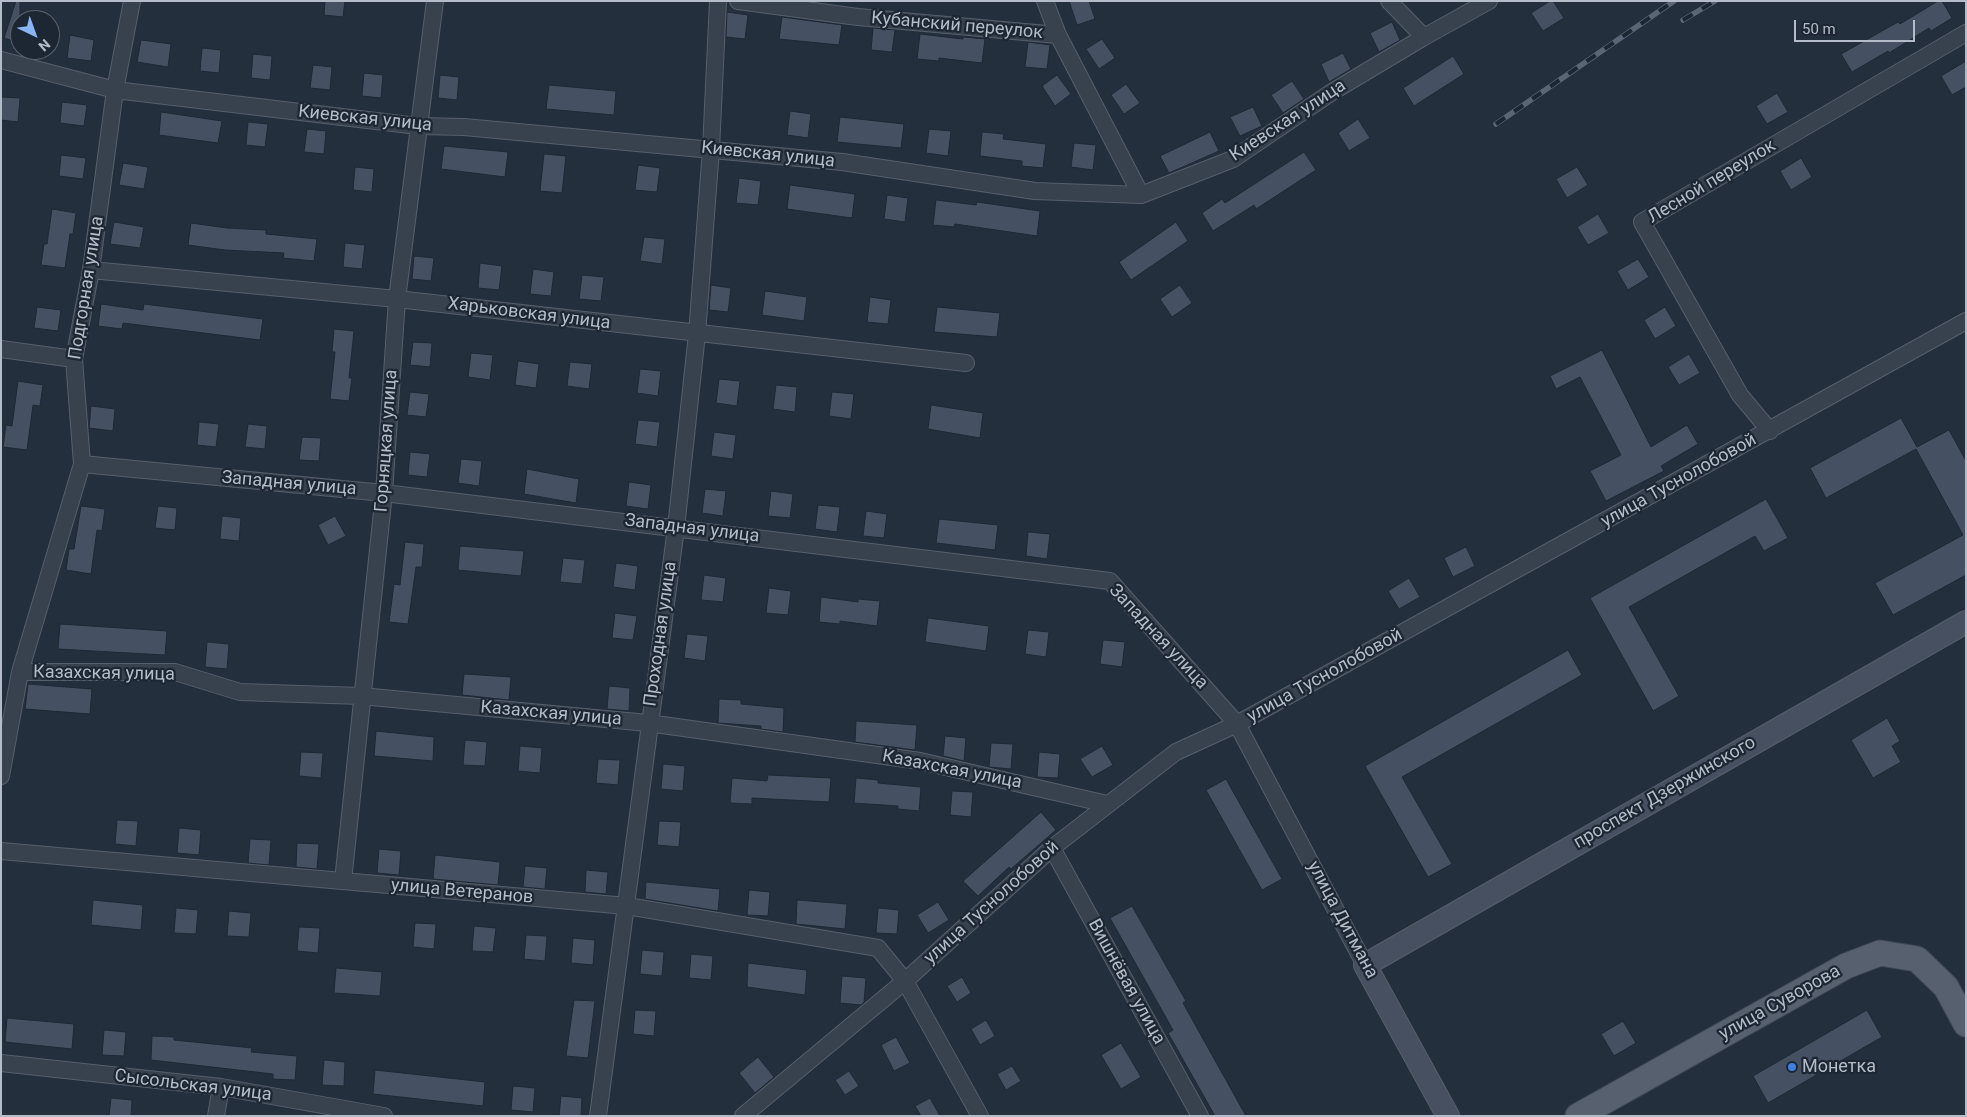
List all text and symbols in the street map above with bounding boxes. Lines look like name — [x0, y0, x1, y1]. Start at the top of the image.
street label: Кубанский переулок — [870, 8, 1044, 44]
north arrow — [10, 10, 60, 60]
scale bar — [1797, 10, 1918, 42]
text: 50 m — [1802, 20, 1836, 38]
text: N — [35, 36, 53, 55]
street label: Киевская улица — [1226, 75, 1350, 167]
street label: Киевская улица — [297, 101, 433, 137]
street label: Лесной переулок — [1644, 135, 1780, 229]
street label: Киевская улица — [700, 137, 836, 173]
street label: Подгорная улица — [65, 215, 109, 361]
street label: Харьковская улица — [446, 293, 612, 335]
street label: Горняцкая улица — [371, 369, 403, 513]
street label: улица Туснолобовой — [1598, 429, 1760, 533]
street label: Западная улица — [221, 467, 357, 501]
street label: Западная улица — [623, 510, 761, 548]
street label: Проходная улица — [640, 560, 682, 708]
street label: Западная улица — [1104, 580, 1212, 694]
street label: улица Туснолобовой — [1244, 624, 1406, 728]
street label: Казахская улица — [33, 662, 175, 686]
street label: Казахская улица — [479, 697, 623, 731]
street label: проспект Дзержинского — [1570, 732, 1760, 854]
street label: Казахская улица — [880, 746, 1024, 794]
street label: улица Туснолобовой — [920, 837, 1064, 969]
street label: улица Дитмана — [1302, 858, 1382, 982]
street label: улица Ветеранов — [390, 875, 534, 909]
street label: Вишнёвая улица — [1083, 916, 1169, 1048]
street label: улица Суворова — [1716, 961, 1844, 1045]
place label: Монетка — [1802, 1056, 1876, 1078]
marker: Монетка — [1786, 1061, 1798, 1073]
street label: Сысольская улица — [113, 1066, 273, 1106]

